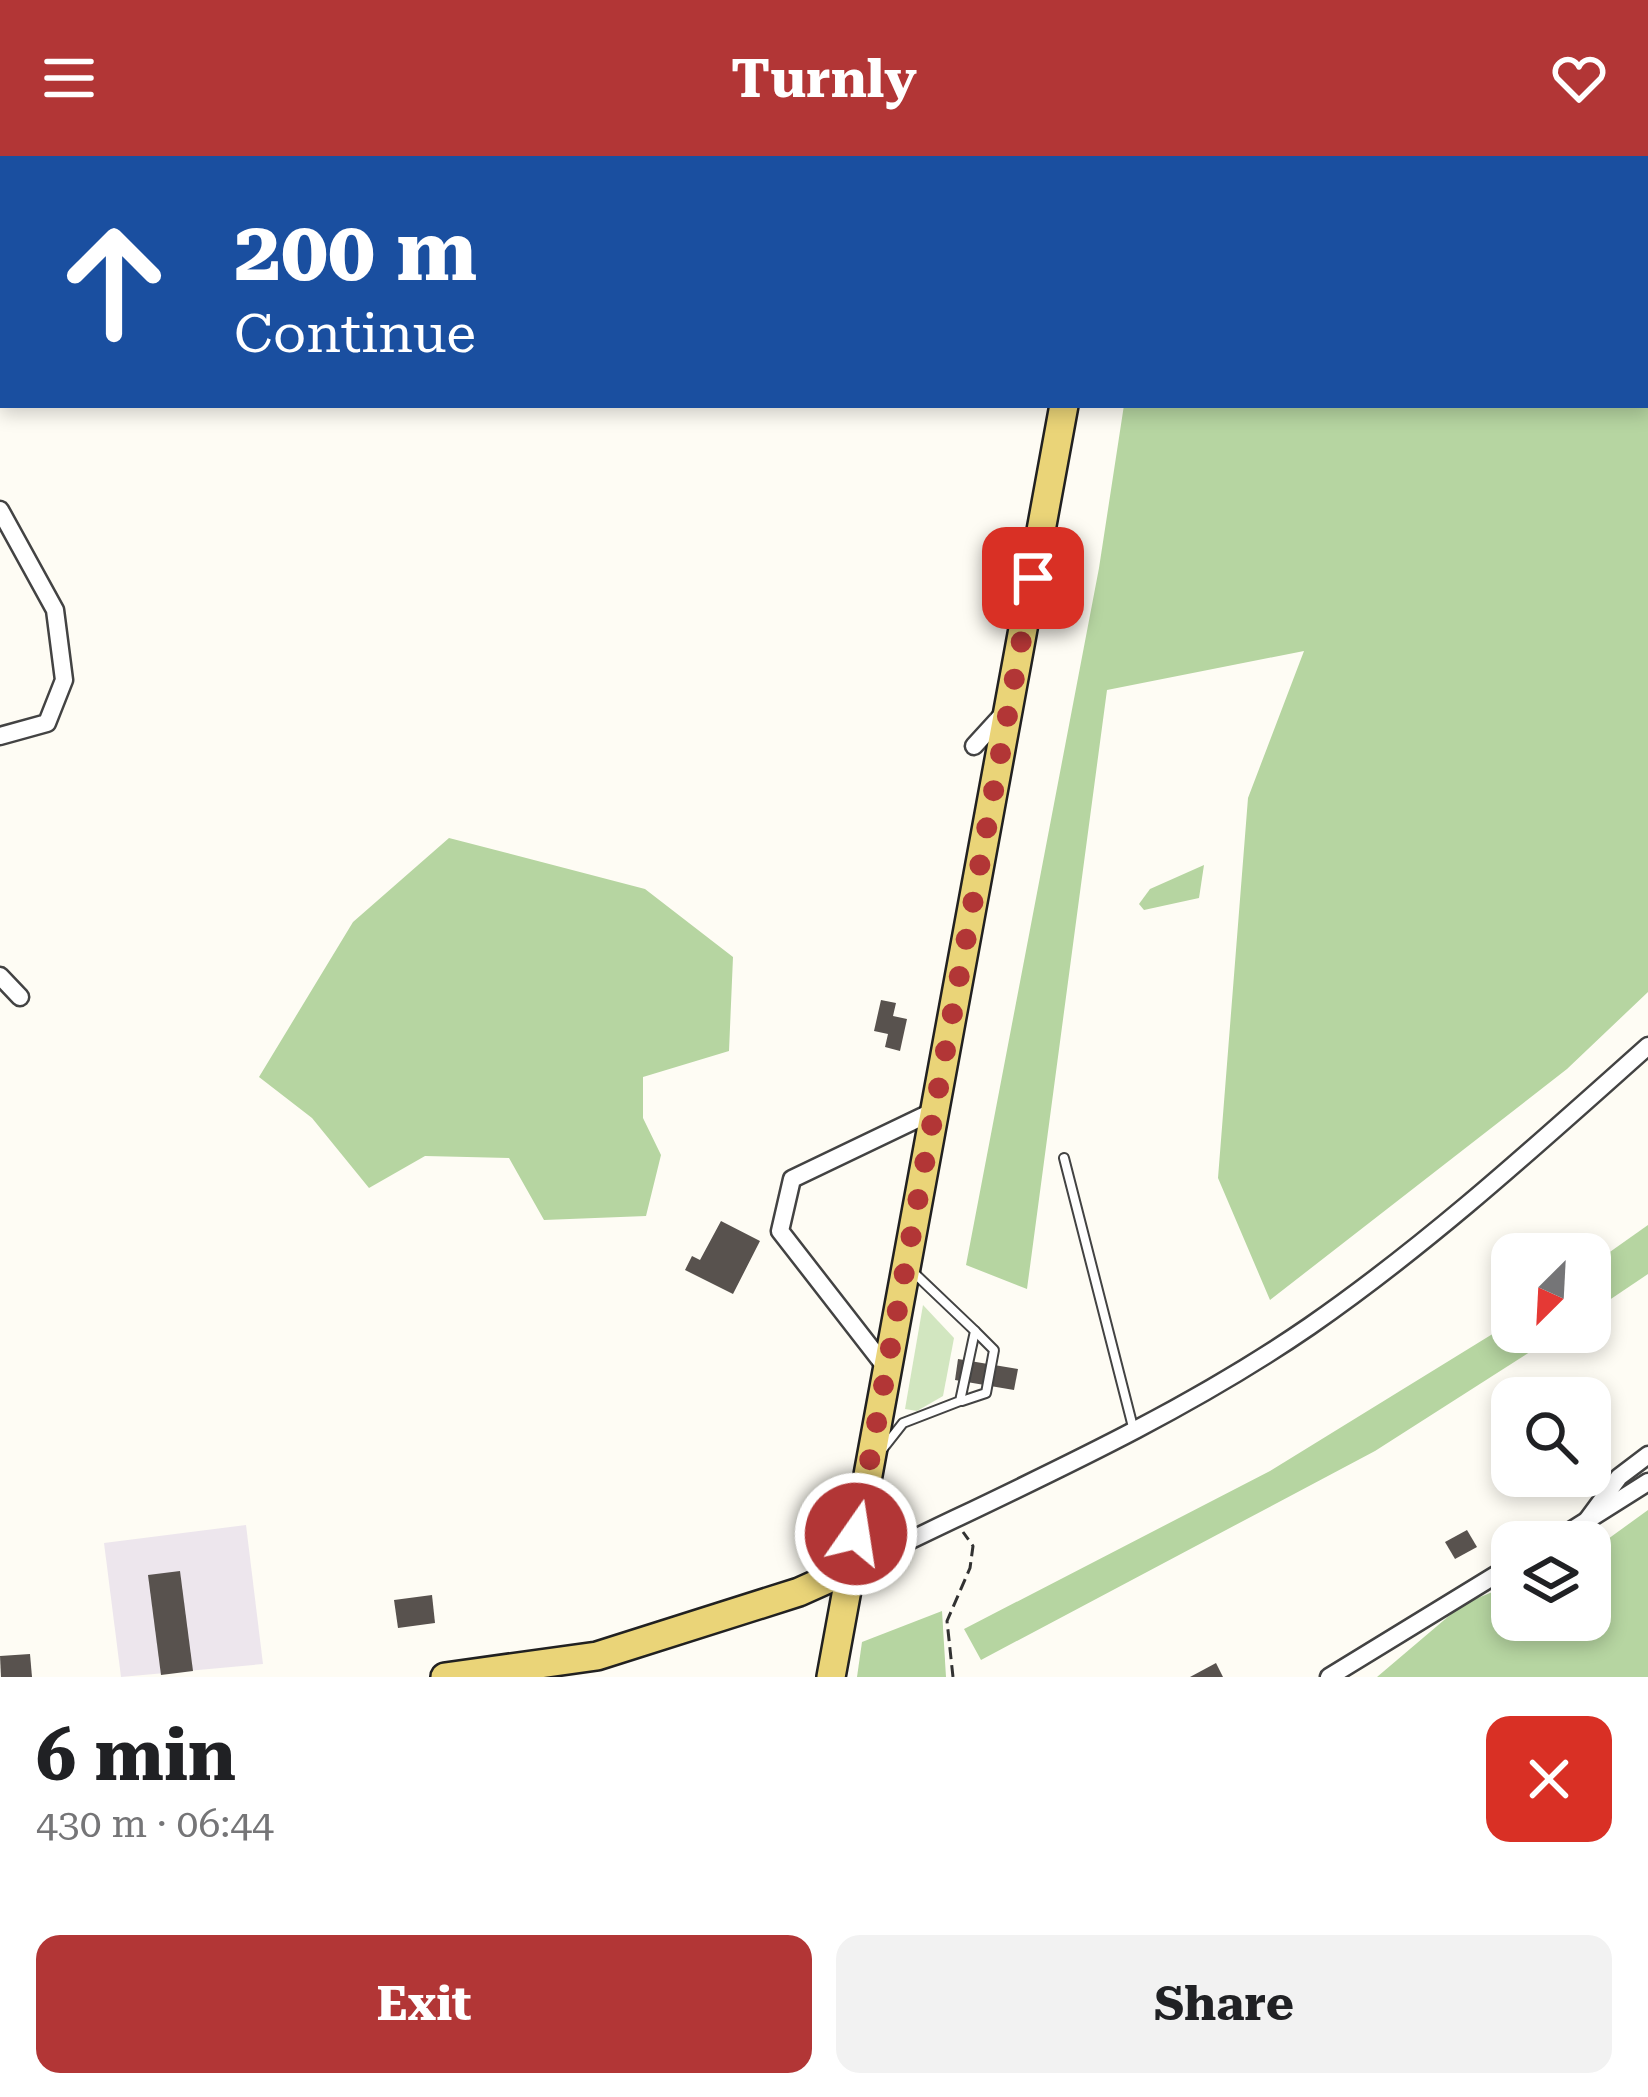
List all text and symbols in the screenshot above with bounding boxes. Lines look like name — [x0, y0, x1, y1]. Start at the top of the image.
icon: menu — [36, 45, 102, 111]
icon: heart — [1546, 45, 1612, 111]
text: Turnly — [731, 47, 917, 110]
text: 200 m — [234, 202, 477, 300]
icon: ahead — [36, 204, 192, 360]
text: Continue — [234, 302, 476, 365]
pin — [982, 527, 1084, 629]
icon: arrive — [1000, 545, 1066, 611]
north arrow — [1491, 1233, 1611, 1353]
map controls — [1491, 1233, 1611, 1641]
button: search — [1491, 1377, 1611, 1497]
position arrow — [793, 1471, 919, 1597]
button: layers — [1491, 1521, 1611, 1641]
text: 6 min — [36, 1713, 236, 1798]
button: close — [1486, 1716, 1612, 1842]
text: 430 m · 06:44 — [36, 1801, 274, 1847]
button: Exit — [36, 1935, 812, 2073]
button: Share — [836, 1935, 1612, 2073]

